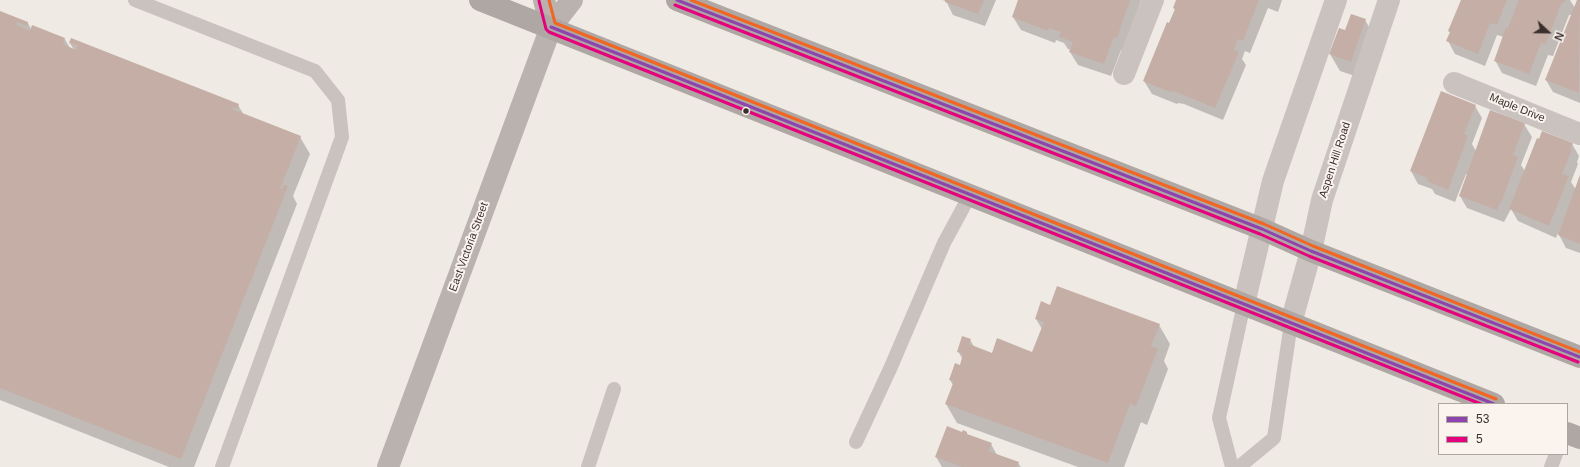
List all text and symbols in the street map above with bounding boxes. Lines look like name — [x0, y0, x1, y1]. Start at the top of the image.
north arrow — [1528, 12, 1568, 52]
text: N — [1552, 31, 1566, 42]
street label: Maple Drive — [1487, 91, 1547, 125]
unlabelled marker — [741, 106, 751, 116]
street label: Aspen Hill Road — [1317, 120, 1353, 200]
street label: East Victoria Street — [447, 201, 491, 293]
legend — [1438, 403, 1568, 455]
text: 53 — [1476, 412, 1489, 426]
text: 5 — [1476, 432, 1483, 446]

